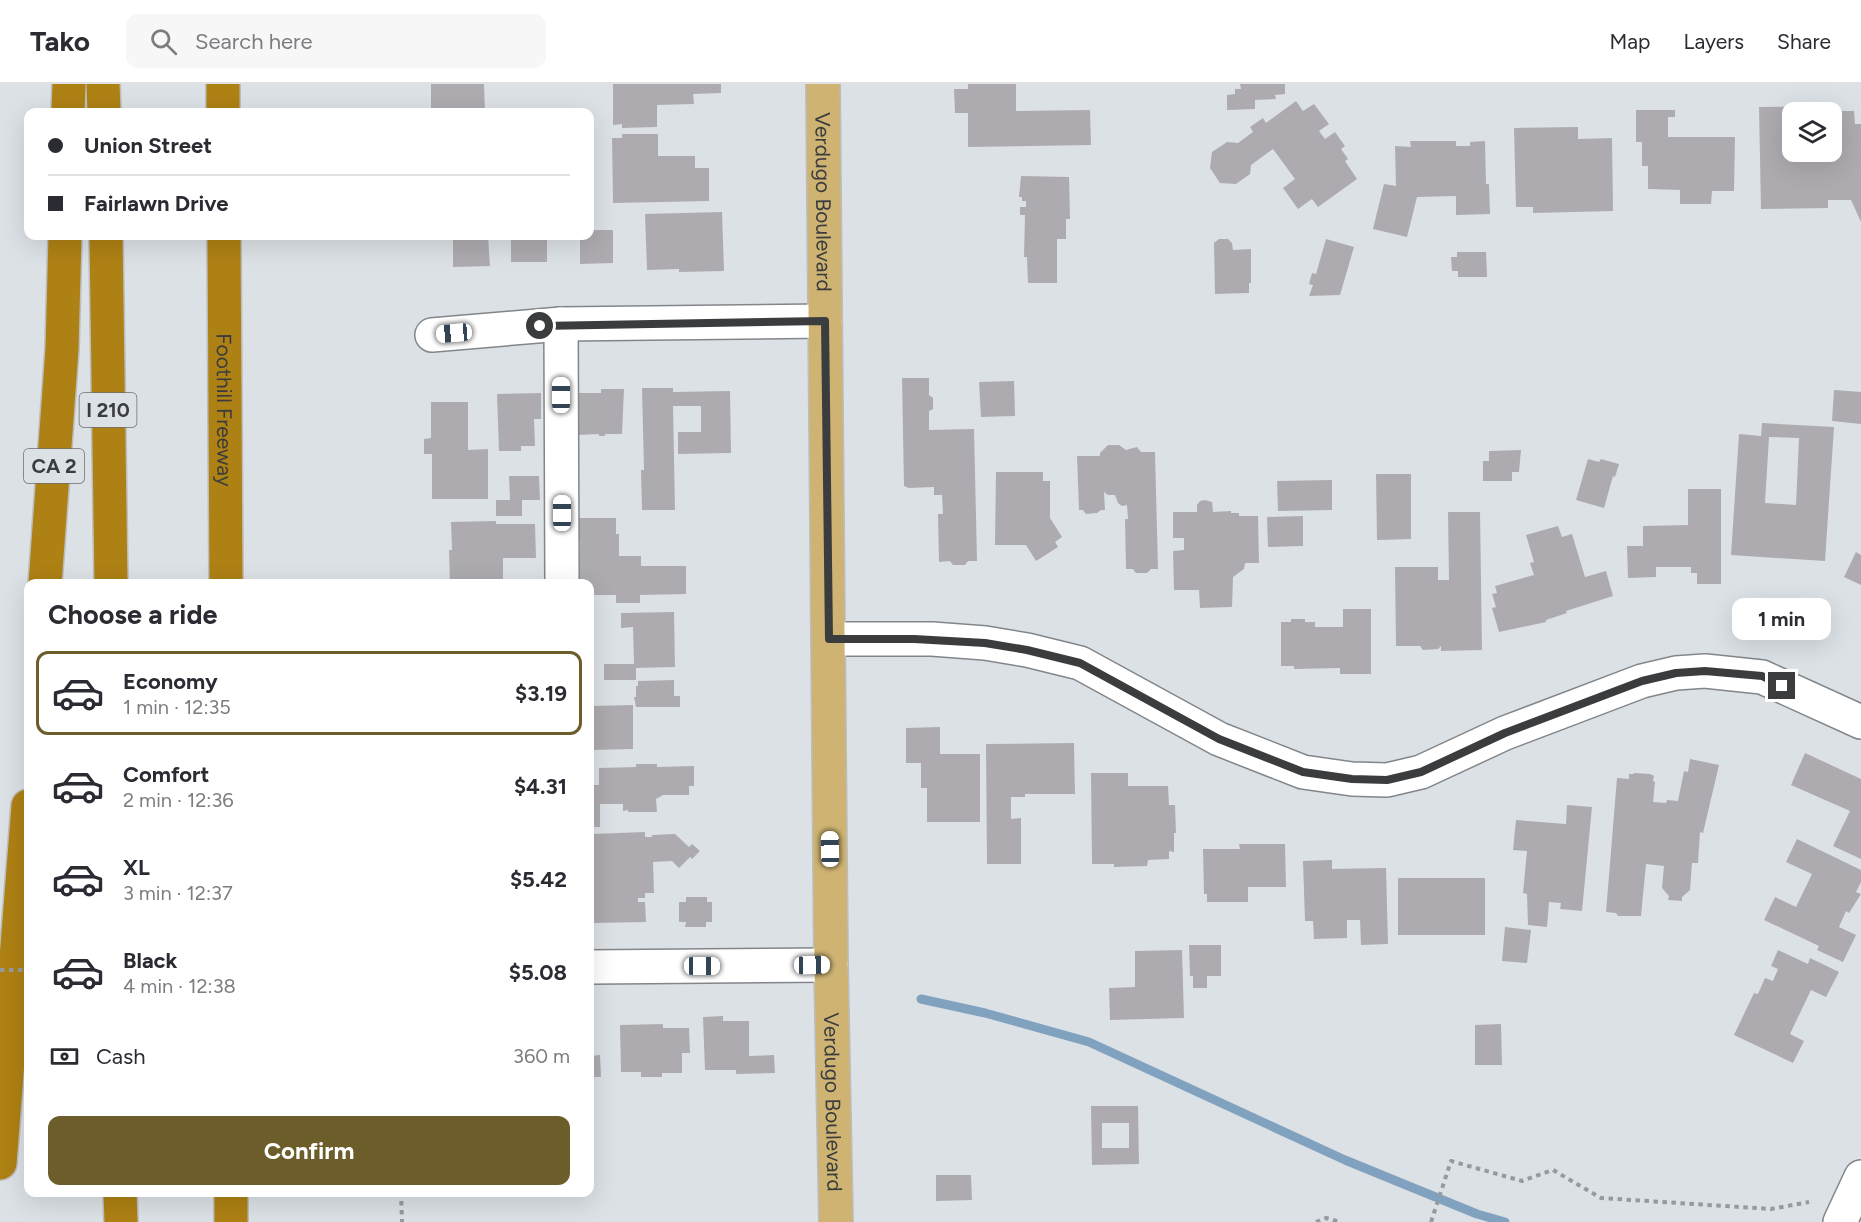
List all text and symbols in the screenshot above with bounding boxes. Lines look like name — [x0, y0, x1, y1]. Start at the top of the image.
search box — [126, 14, 546, 68]
text: Tako — [30, 24, 90, 58]
icon: search — [147, 25, 180, 58]
text: Search here — [195, 28, 313, 55]
text: Map — [1610, 29, 1650, 54]
text: Layers — [1683, 29, 1744, 54]
text: Share — [1777, 29, 1831, 54]
map controls — [1782, 102, 1842, 162]
button: layers — [1782, 102, 1842, 162]
street label: Verdugo Boulevard — [811, 112, 837, 292]
text: Union Street — [84, 132, 212, 159]
text: Fairlawn Drive — [84, 190, 228, 217]
route start — [526, 312, 553, 339]
car — [435, 322, 473, 344]
street label: Foothill Freeway — [212, 333, 238, 487]
car — [552, 377, 570, 413]
road number: I 210 — [80, 393, 136, 427]
road number: CA 2 — [24, 449, 84, 483]
car — [553, 495, 571, 531]
text: Choose a ride — [48, 598, 217, 631]
callout: 1 min — [1732, 599, 1832, 641]
text: 1 min — [1758, 607, 1805, 631]
icon: car — [51, 666, 105, 720]
text: Economy — [123, 668, 218, 695]
route end — [1768, 672, 1795, 699]
text: $3.19 — [515, 680, 567, 707]
text: 1 min · 12:35 — [123, 695, 231, 719]
icon: car — [51, 759, 105, 813]
text: Comfort — [123, 761, 209, 788]
text: $4.31 — [514, 773, 567, 800]
text: 2 min · 12:36 — [123, 788, 234, 812]
car — [821, 831, 839, 867]
icon: car — [51, 852, 105, 906]
text: XL — [123, 854, 150, 881]
text: $5.42 — [510, 866, 567, 893]
text: 3 min · 12:37 — [123, 881, 233, 905]
icon: car — [51, 945, 105, 999]
text: Black — [123, 947, 177, 974]
car — [794, 956, 830, 974]
car — [684, 957, 720, 975]
text: $5.08 — [509, 959, 567, 986]
text: 4 min · 12:38 — [123, 974, 236, 998]
street label: Verdugo Boulevard — [819, 1012, 848, 1192]
icon: cash — [48, 1040, 81, 1073]
text: Cash — [96, 1043, 146, 1070]
text: 360 m — [513, 1044, 570, 1068]
button: Confirm — [48, 1116, 570, 1185]

